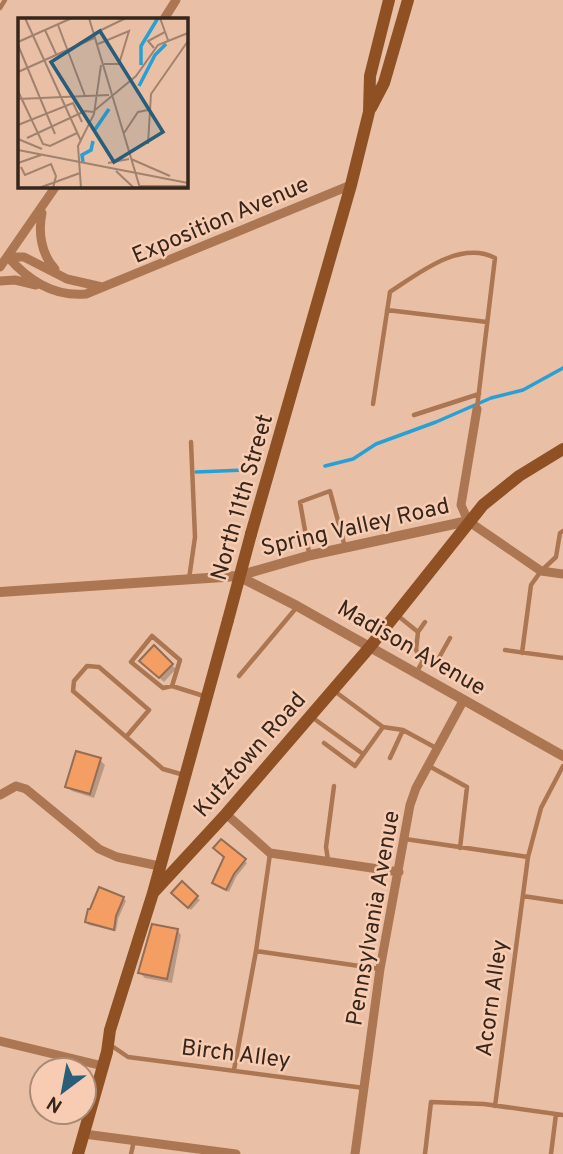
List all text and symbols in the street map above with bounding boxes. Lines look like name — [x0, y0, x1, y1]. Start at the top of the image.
inset map — [18, 18, 187, 187]
street label: Exposition Avenue — [128, 171, 314, 272]
street label: North 11th Street — [206, 411, 281, 584]
street label: Spring Valley Road — [259, 493, 453, 564]
street label: Madison Avenue — [331, 595, 490, 703]
street label: Kutztown Road — [188, 687, 313, 824]
street label: Pennsylvania Avenue — [341, 809, 408, 1028]
street label: Acorn Alley — [471, 938, 516, 1059]
street label: Birch Alley — [179, 1034, 292, 1077]
north arrow — [28, 1056, 98, 1126]
text: N — [43, 1090, 67, 1118]

